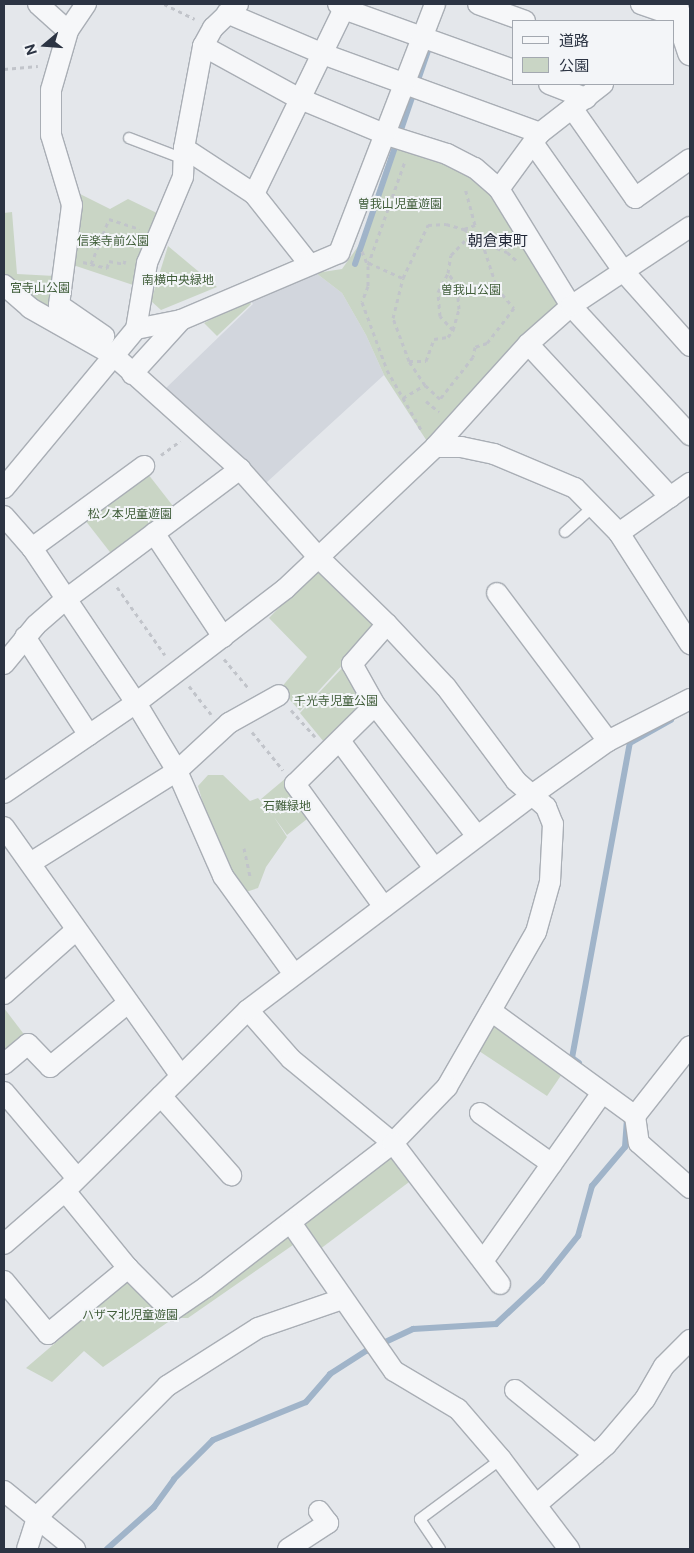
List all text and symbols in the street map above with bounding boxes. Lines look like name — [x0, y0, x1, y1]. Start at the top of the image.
north arrow — [20, 20, 70, 70]
legend — [512, 20, 674, 85]
text: 道路 — [559, 32, 589, 49]
text: N — [21, 42, 40, 57]
text: 公園 — [559, 57, 589, 74]
park label: 曽我山児童遊園 — [358, 198, 442, 212]
district label: 朝倉東町 — [468, 232, 528, 250]
park label: 信楽寺前公園 — [77, 235, 149, 249]
park label: 南横中央緑地 — [142, 274, 214, 288]
park label: 宮寺山公園 — [10, 282, 70, 296]
park label: 曽我山公園 — [441, 284, 501, 298]
park label: 松ノ本児童遊園 — [88, 508, 172, 522]
park label: 千光寺児童公園 — [294, 695, 378, 709]
park label: 石難緑地 — [263, 800, 311, 814]
park label: ハザマ北児童遊園 — [82, 1309, 178, 1323]

